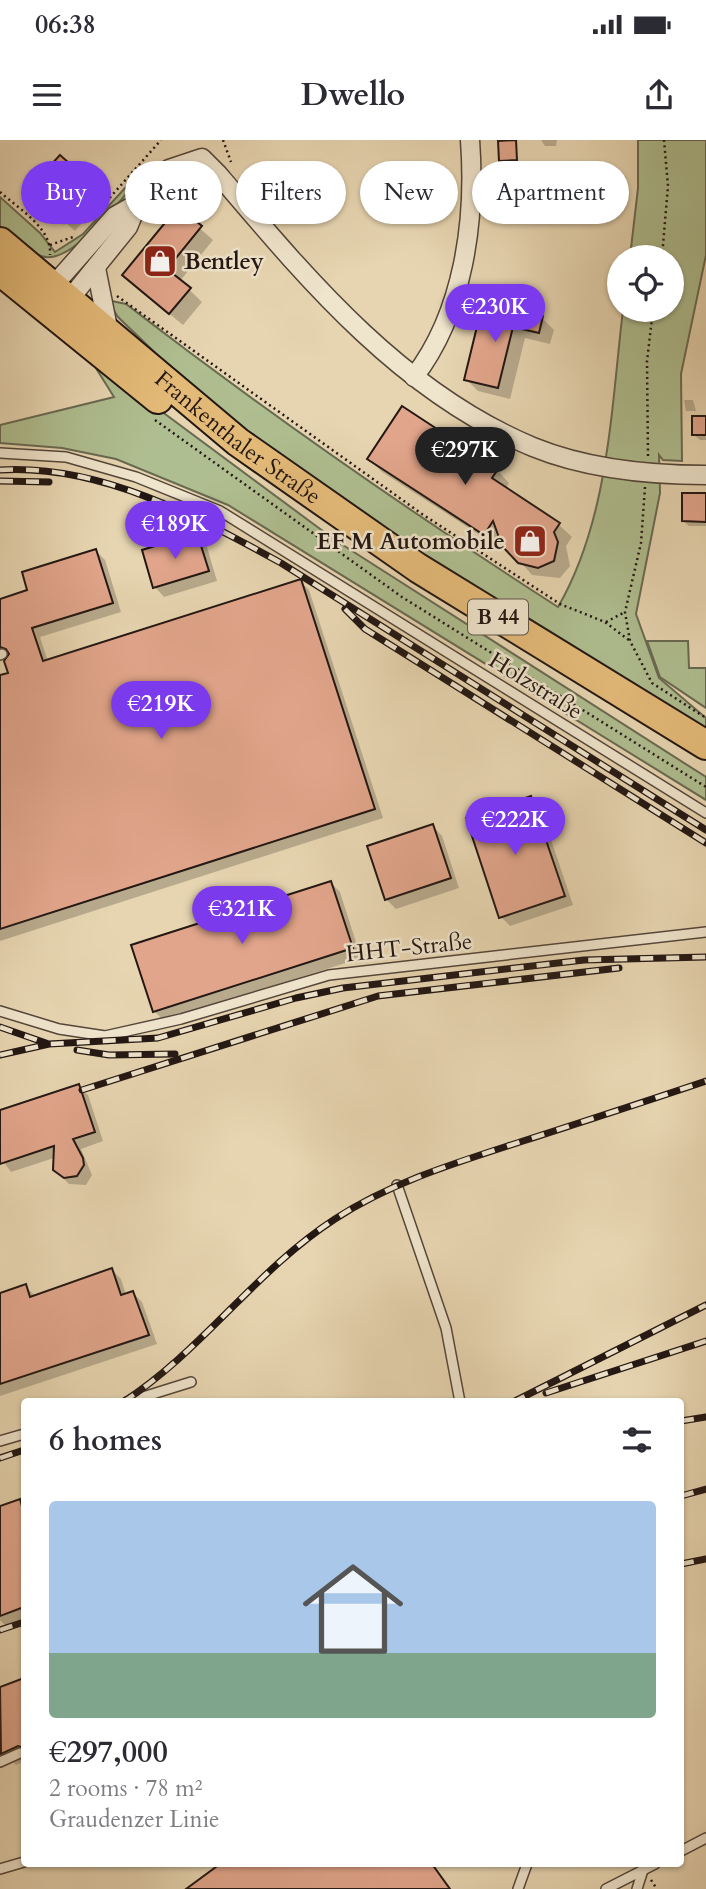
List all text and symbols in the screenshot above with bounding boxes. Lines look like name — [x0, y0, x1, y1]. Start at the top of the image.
text: 06:38 — [35, 7, 96, 42]
text: Dwello — [301, 73, 405, 117]
icon: menu — [28, 76, 66, 114]
icon: share — [640, 76, 678, 114]
chip: Buy — [21, 161, 111, 224]
chip: Rent — [125, 161, 222, 224]
chip: Filters — [236, 161, 346, 224]
chip: New — [360, 161, 458, 224]
chip: Apartment — [472, 161, 629, 224]
shop icon: Bentley — [141, 242, 179, 280]
map controls — [607, 245, 684, 322]
button: locate — [607, 245, 684, 322]
place label: Bentley — [184, 246, 264, 277]
pin: €230K — [446, 284, 544, 344]
text: €230K — [461, 291, 529, 322]
street label: Frankenthaler Straße — [148, 364, 327, 512]
pin: €297K — [416, 428, 514, 487]
text: €297K — [431, 434, 499, 465]
pin: €189K — [126, 502, 224, 561]
text: €189K — [141, 508, 209, 539]
shop icon: EF M Automobile — [511, 522, 549, 560]
place label: EF M Automobile — [316, 526, 505, 557]
road number: B 44 — [468, 600, 528, 634]
street label: Holzstraße — [483, 644, 589, 726]
pin: €219K — [112, 682, 210, 741]
text: €219K — [127, 688, 195, 719]
pin: €222K — [466, 798, 564, 857]
text: €222K — [481, 804, 549, 835]
pin: €321K — [193, 886, 291, 946]
text: €321K — [208, 893, 276, 924]
street label: HHT-Straße — [344, 925, 474, 970]
text: 6 homes — [49, 1420, 162, 1461]
icon: filters — [618, 1421, 656, 1459]
icon: home — [290, 1546, 416, 1672]
text: €297,000 — [49, 1732, 168, 1773]
text: 2 rooms · 78 m² — [49, 1773, 202, 1804]
text: Graudenzer Linie — [49, 1804, 220, 1835]

